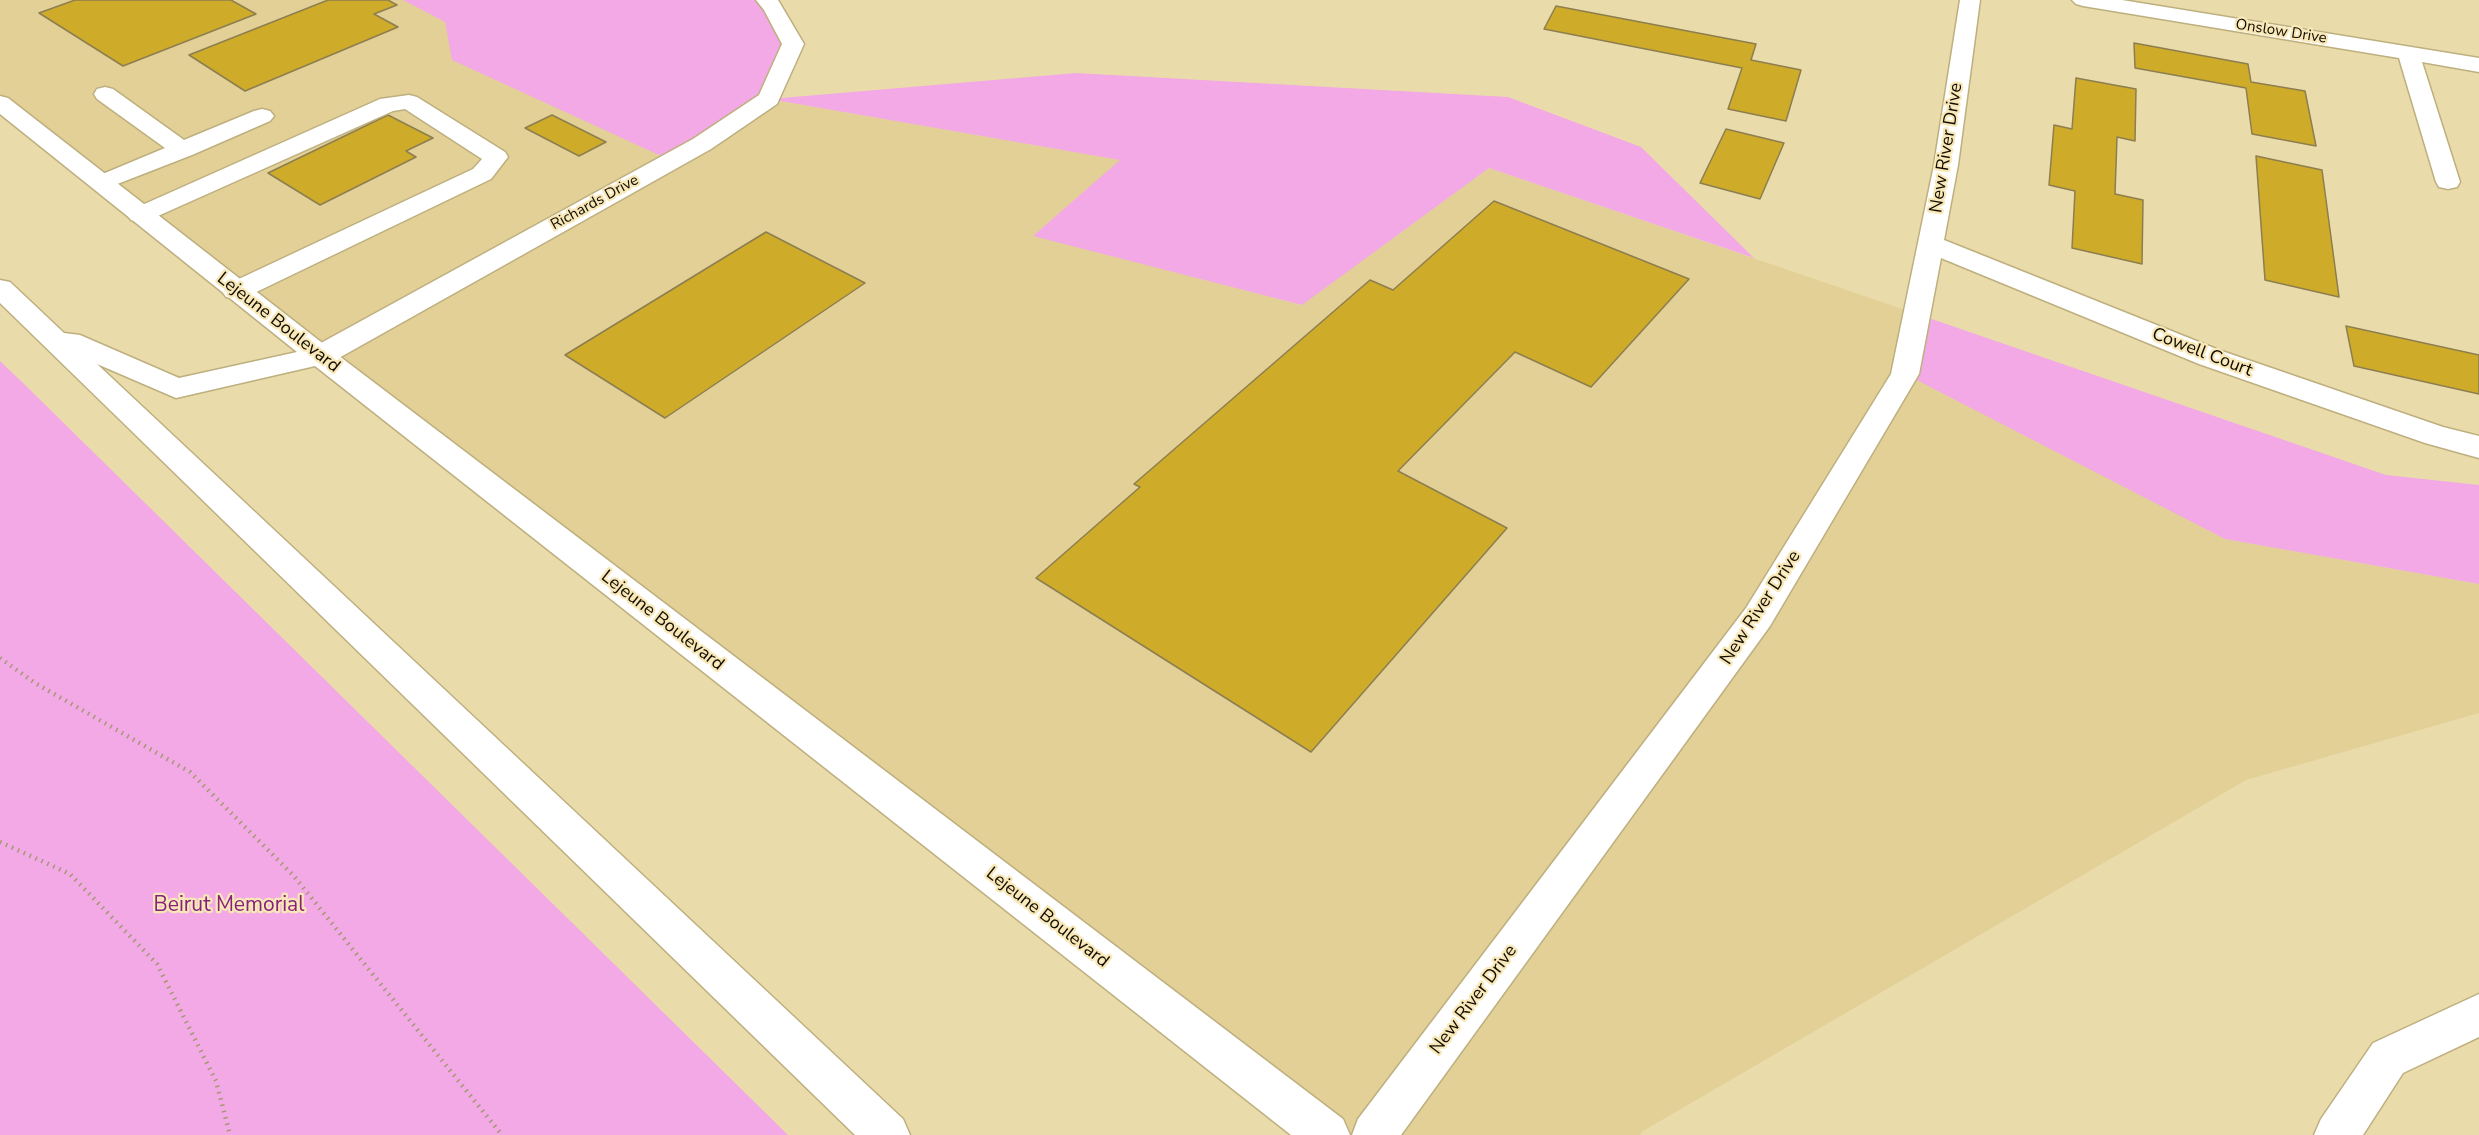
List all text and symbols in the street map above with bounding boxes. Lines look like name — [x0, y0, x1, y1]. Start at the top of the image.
street label: Onslow Drive — [2234, 16, 2328, 48]
street label: New River Drive — [1926, 82, 1968, 214]
street label: Richards Drive — [548, 171, 642, 235]
street label: Lejeune Boulevard — [212, 268, 344, 378]
street label: Cowell Court — [2149, 324, 2255, 382]
street label: New River Drive — [1716, 547, 1806, 669]
street label: Lejeune Boulevard — [596, 566, 728, 676]
street label: Lejeune Boulevard — [981, 863, 1113, 973]
park label: Beirut Memorial — [154, 893, 304, 919]
street label: New River Drive — [1426, 941, 1522, 1059]

